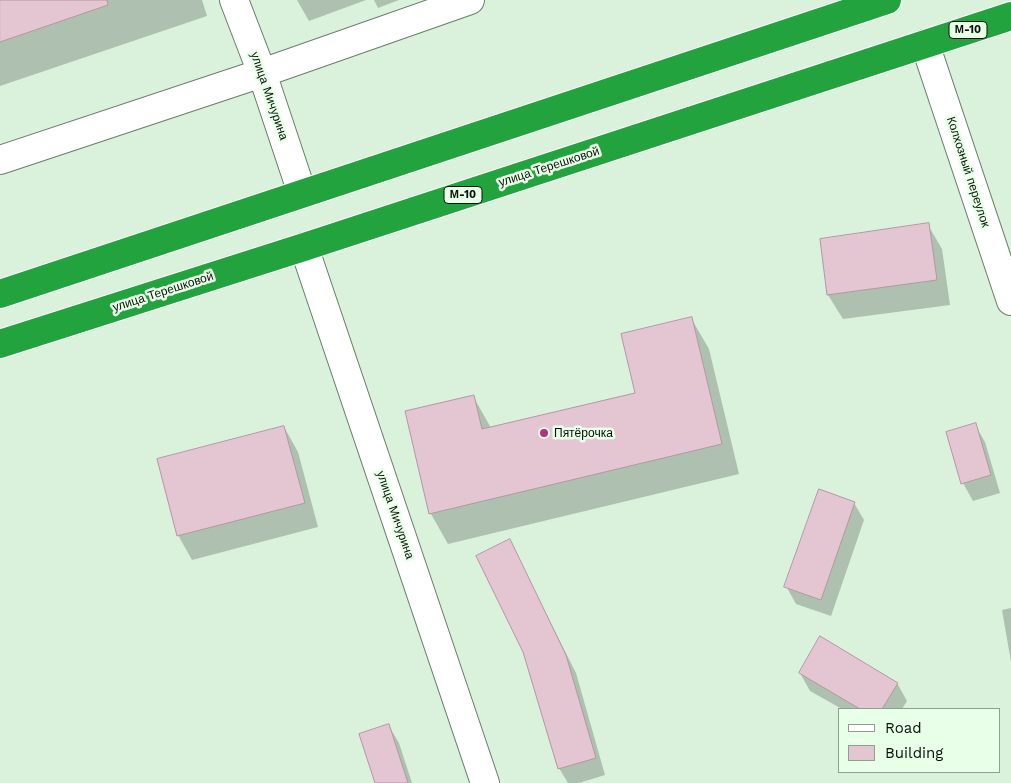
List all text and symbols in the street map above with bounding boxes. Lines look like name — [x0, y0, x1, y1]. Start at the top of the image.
road number: М-10 — [949, 22, 987, 38]
street label: улица Мичурина — [247, 50, 291, 142]
street label: Колхозный переулок — [943, 115, 993, 229]
street label: улица Терешковой — [497, 144, 601, 190]
road number: М-10 — [444, 186, 482, 204]
street label: улица Терешковой — [111, 269, 215, 315]
place label: Пятёрочка — [554, 426, 613, 440]
marker: Пятёрочка — [538, 427, 550, 439]
street label: улица Мичурина — [373, 469, 417, 561]
legend — [838, 708, 1001, 773]
text: Road — [885, 719, 922, 737]
text: Building — [885, 744, 943, 762]

